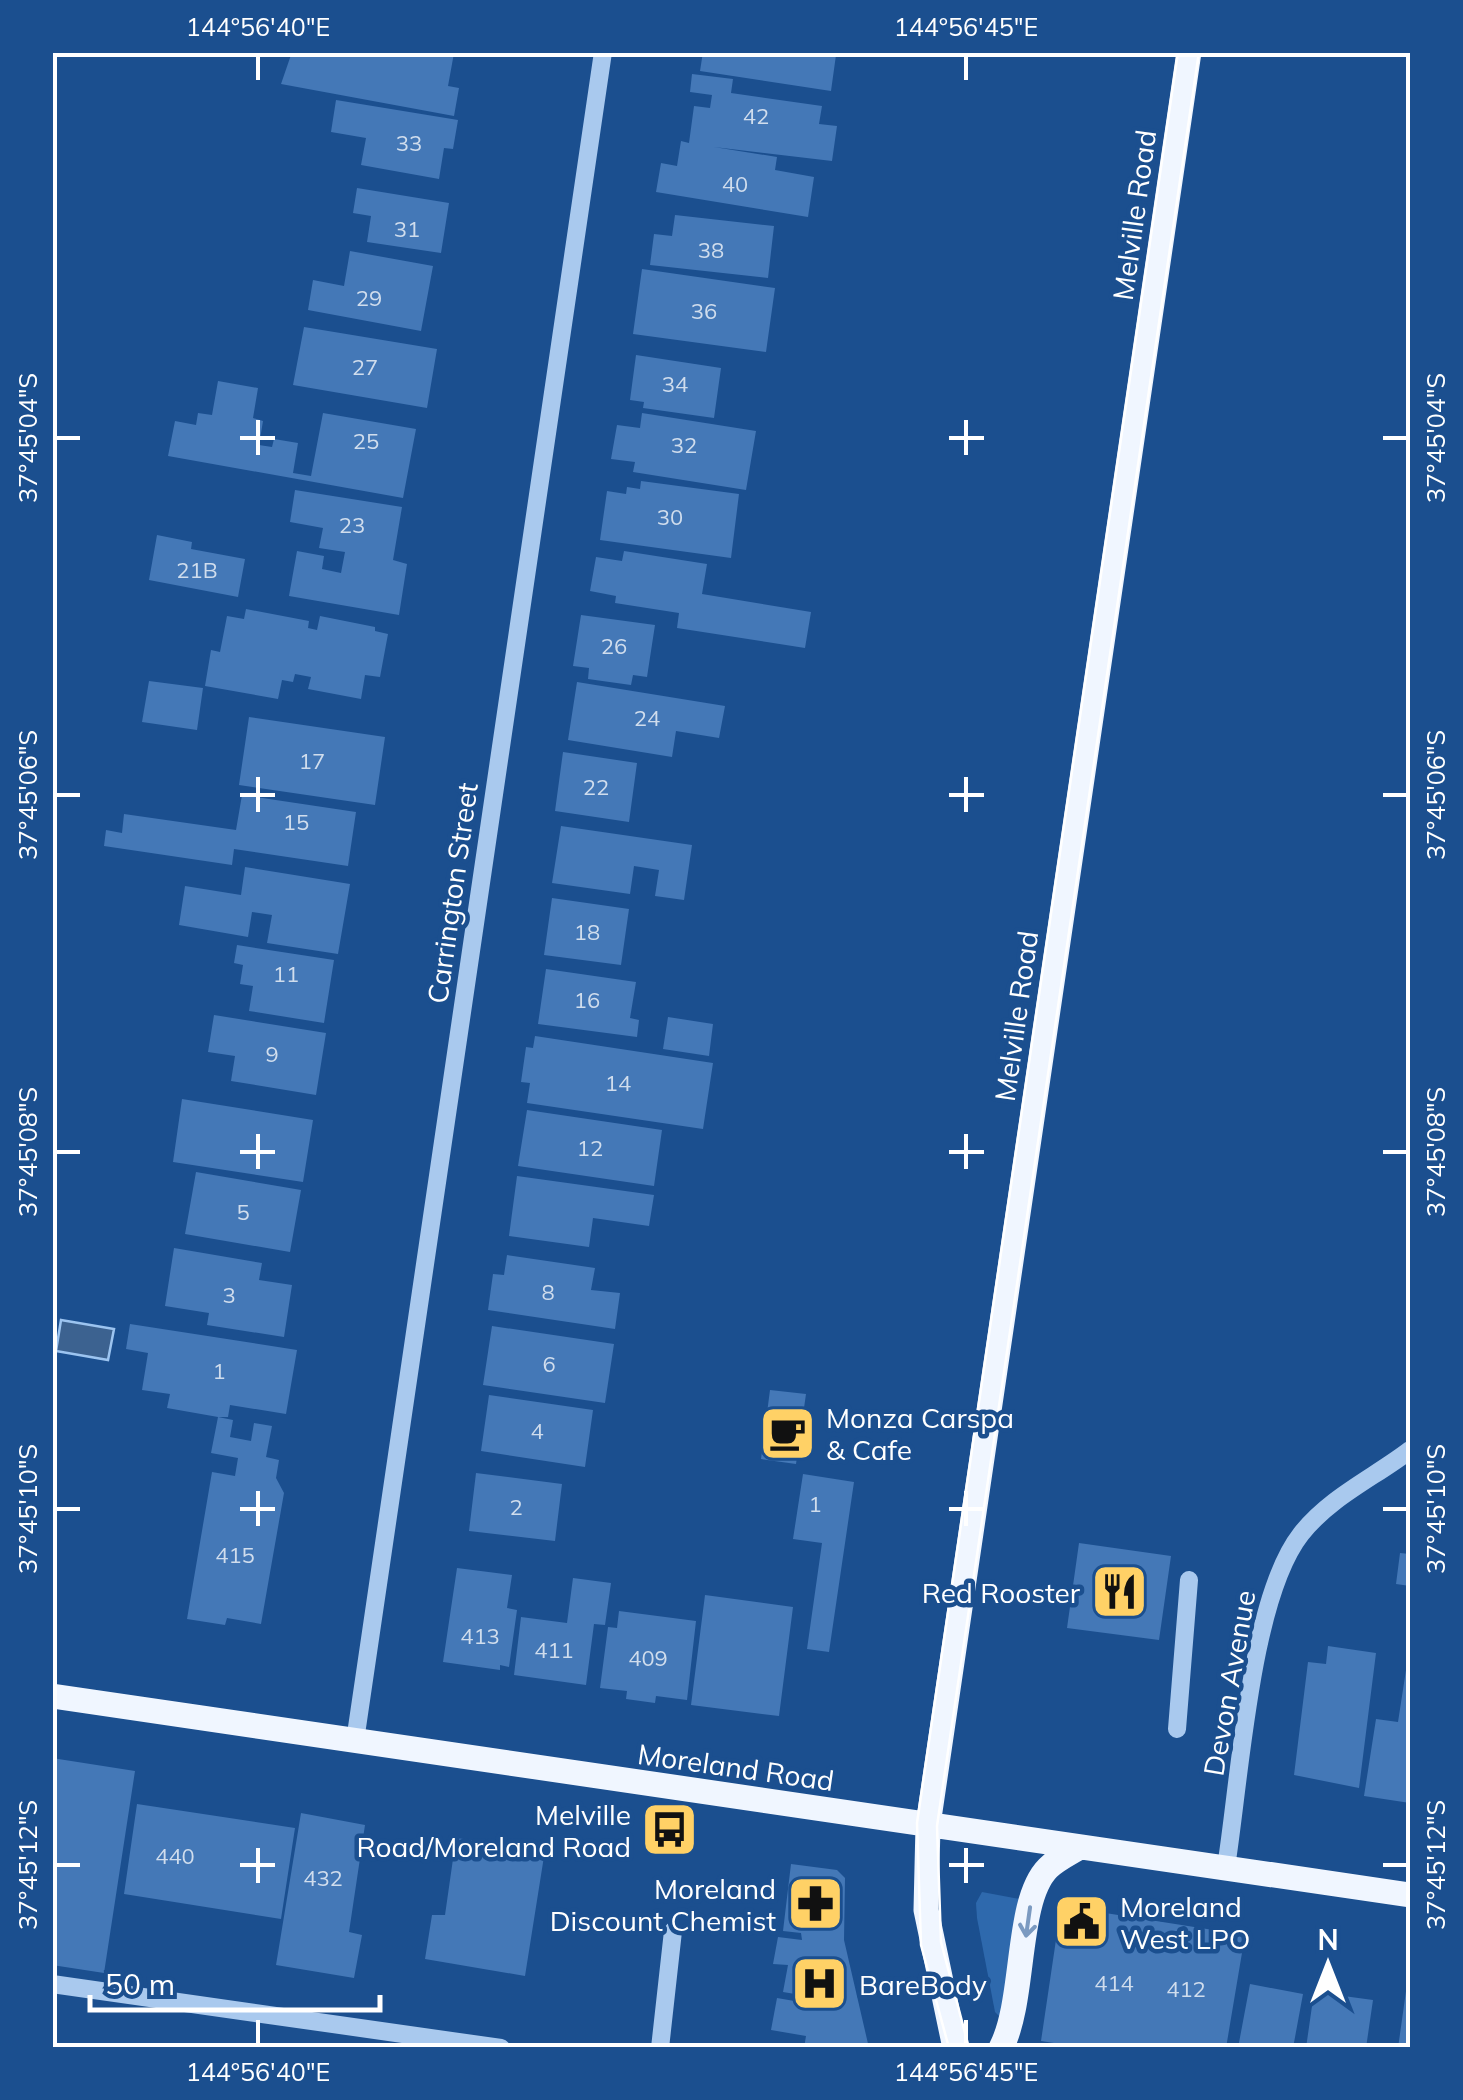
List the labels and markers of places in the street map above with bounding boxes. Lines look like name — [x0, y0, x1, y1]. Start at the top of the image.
place label: Monza Carspa & Cafe — [826, 1400, 1014, 1467]
cafe icon: Monza Carspa & Cafe — [757, 1403, 817, 1463]
restaurant icon: Red Rooster — [1089, 1562, 1149, 1622]
place label: Red Rooster — [922, 1575, 1081, 1610]
place label: Melville Road/Moreland Road — [356, 1797, 631, 1864]
bus stop icon: Melville Road/Moreland Road — [640, 1800, 700, 1860]
place label: Moreland Discount Chemist — [550, 1871, 776, 1938]
pharmacy icon: Moreland Discount Chemist — [785, 1874, 845, 1934]
place label: Moreland West LPO — [1120, 1889, 1250, 1956]
public building icon: Moreland West LPO — [1051, 1892, 1111, 1952]
hospital icon: BareBody — [790, 1954, 850, 2014]
place label: BareBody — [859, 1967, 987, 2002]

